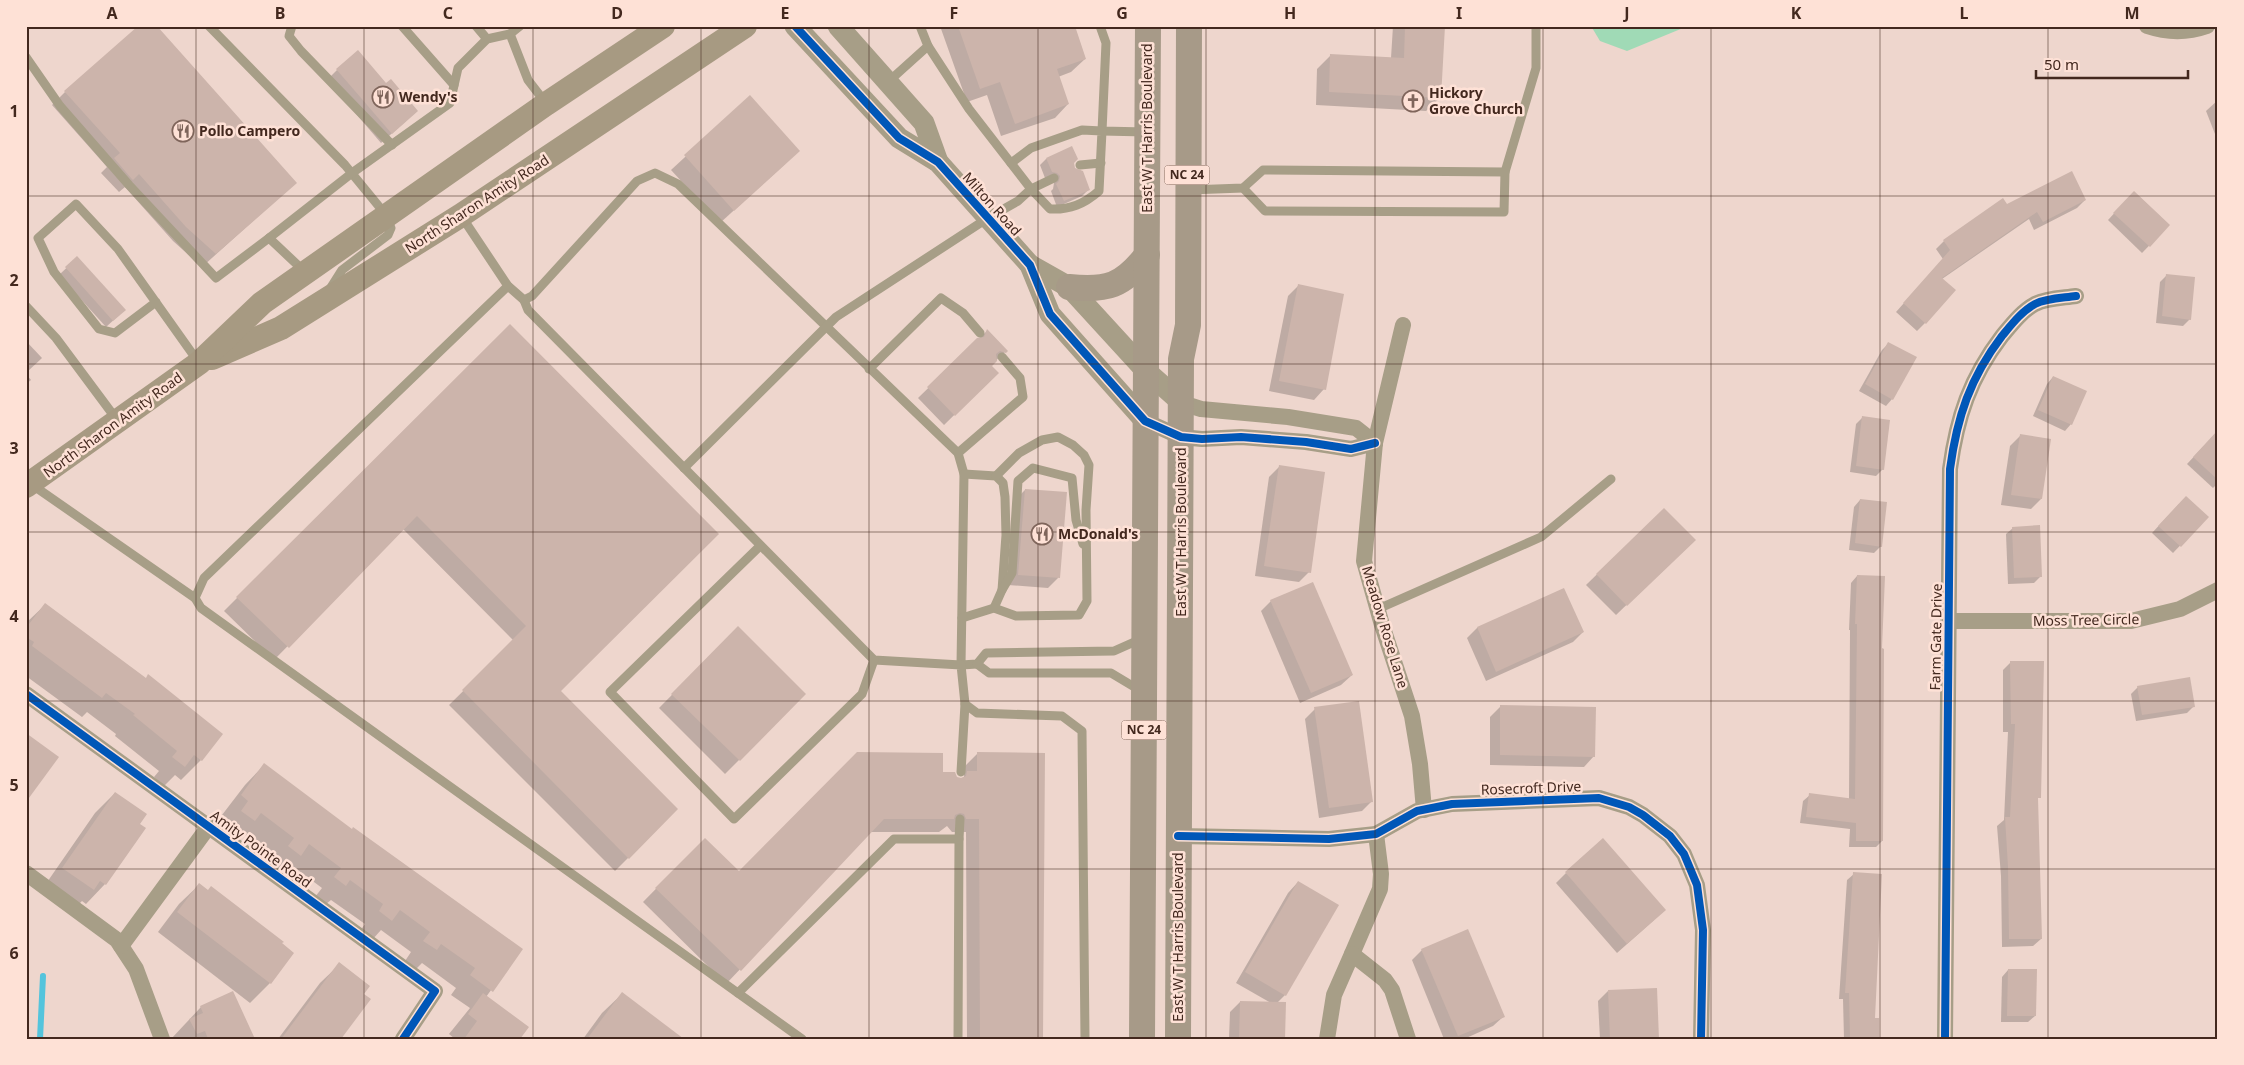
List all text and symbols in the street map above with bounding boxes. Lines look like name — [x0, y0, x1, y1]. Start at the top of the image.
text: A — [106, 2, 118, 24]
text: B — [275, 2, 285, 24]
text: C — [443, 2, 453, 24]
text: D — [611, 2, 623, 24]
text: E — [781, 2, 790, 24]
text: F — [950, 2, 958, 24]
text: G — [1116, 2, 1128, 24]
text: H — [1284, 2, 1296, 24]
text: I — [1456, 2, 1462, 24]
text: J — [1622, 2, 1630, 24]
text: K — [1791, 2, 1802, 24]
text: L — [1960, 2, 1969, 24]
text: M — [2124, 2, 2140, 24]
street label: East W T Harris Boulevard — [1137, 43, 1156, 213]
scale bar — [2036, 48, 2189, 80]
text: 50 m — [2044, 54, 2079, 74]
place label: Hickory Grove Church — [1429, 83, 1523, 118]
restaurant icon: Wendy's — [371, 85, 395, 109]
place label: Wendy's — [399, 87, 457, 106]
church icon: Hickory Grove Church — [1401, 89, 1425, 113]
text: 1 — [9, 100, 19, 122]
restaurant icon: Pollo Campero — [171, 119, 195, 143]
place label: Pollo Campero — [199, 121, 300, 140]
street label: North Sharon Amity Road — [401, 150, 552, 257]
road number: NC 24 — [1164, 166, 1210, 184]
street label: Milton Road — [959, 168, 1026, 240]
text: 2 — [9, 269, 19, 291]
street label: North Sharon Amity Road — [39, 368, 186, 482]
text: 3 — [9, 437, 19, 459]
street label: East W T Harris Boulevard — [1171, 447, 1190, 617]
restaurant icon: McDonald's — [1030, 522, 1054, 546]
place label: McDonald's — [1058, 524, 1138, 543]
street label: Meadow Rose Lane — [1358, 563, 1413, 690]
street label: Farm Gate Drive — [1925, 583, 1946, 691]
text: 4 — [9, 605, 19, 627]
street label: Moss Tree Circle — [2033, 609, 2139, 630]
road number: NC 24 — [1122, 720, 1166, 740]
text: 5 — [9, 774, 19, 796]
street label: Rosecroft Drive — [1480, 776, 1582, 799]
street label: Amity Pointe Road — [207, 805, 316, 892]
street label: East W T Harris Boulevard — [1168, 852, 1187, 1022]
text: 6 — [9, 942, 19, 964]

